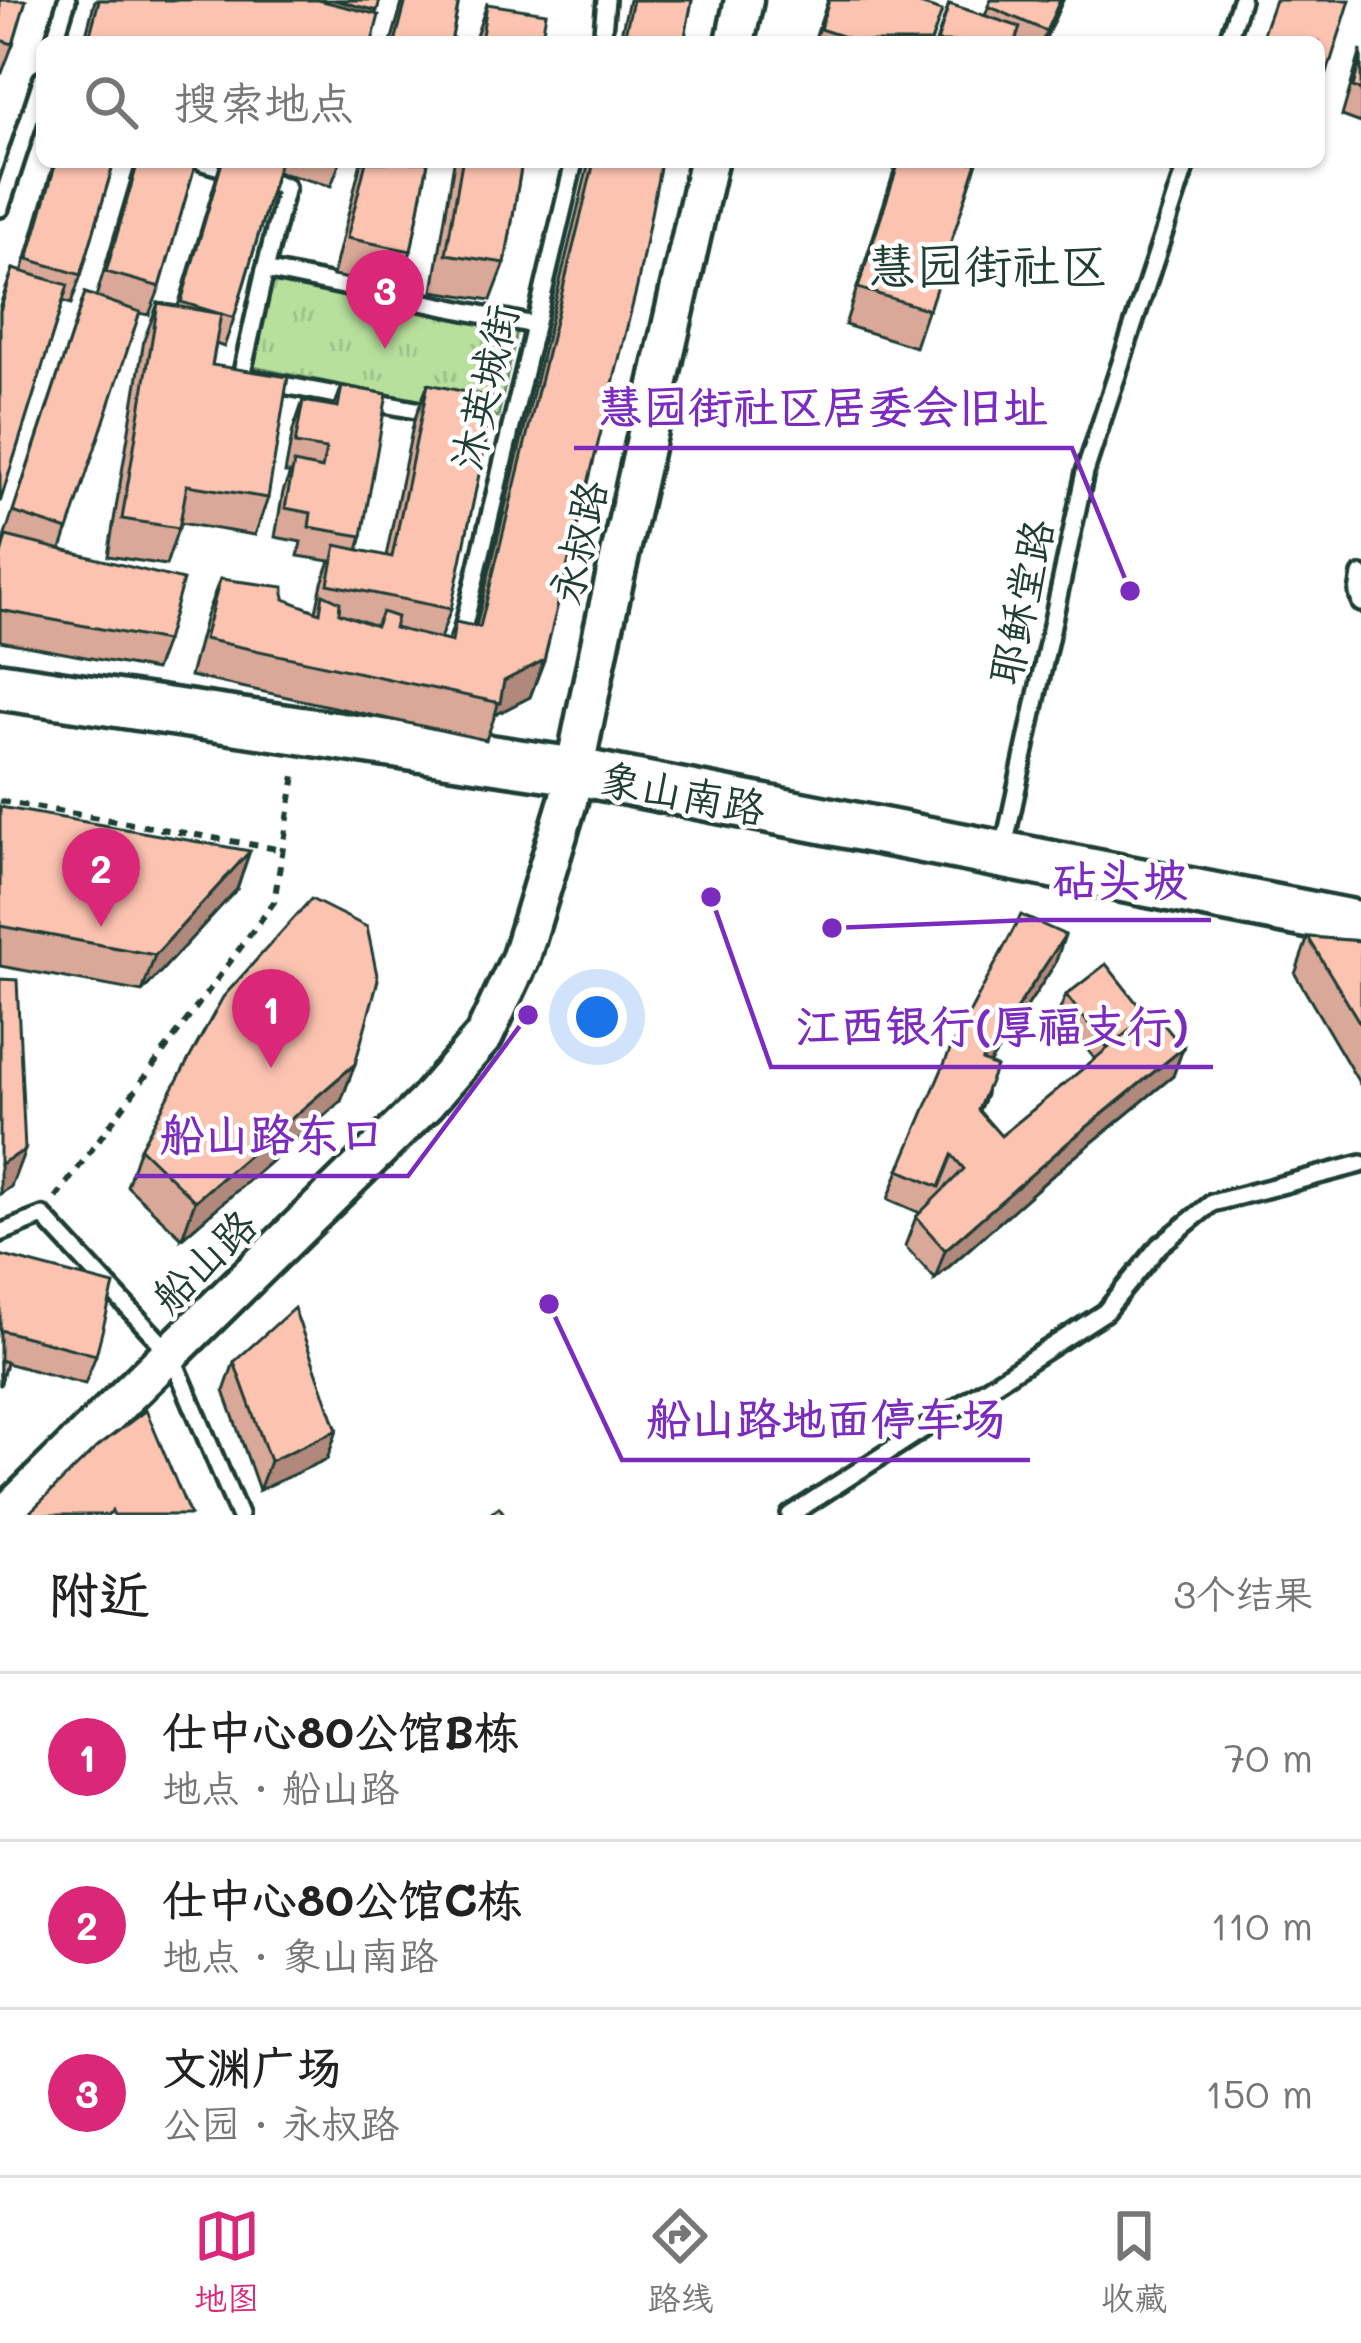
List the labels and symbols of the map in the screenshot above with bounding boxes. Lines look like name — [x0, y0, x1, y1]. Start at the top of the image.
district label: 慧园街社区 — [868, 233, 1108, 295]
pin: 3 — [346, 250, 424, 349]
street label: 沐英城街 — [437, 299, 529, 475]
callout: 慧园街社区居委会旧址 — [574, 367, 1072, 448]
text: 慧园街社区居委会旧址 — [598, 376, 1048, 434]
street label: 永叔路 — [536, 474, 618, 610]
street label: 耶稣堂路 — [976, 514, 1064, 690]
street label: 象山南路 — [595, 749, 771, 835]
pin: 2 — [62, 828, 140, 927]
callout: 砧头坡 — [1028, 839, 1211, 920]
text: 砧头坡 — [1052, 849, 1188, 907]
pin: 1 — [232, 969, 310, 1068]
callout: 江西银行(厚福支行) — [771, 986, 1213, 1067]
your location — [567, 987, 627, 1047]
text: 江西银行(厚福支行) — [795, 995, 1189, 1053]
callout: 船山路东口 — [135, 1095, 408, 1176]
text: 船山路东口 — [159, 1104, 385, 1162]
street label: 船山路 — [139, 1196, 267, 1324]
callout: 船山路地面停车场 — [622, 1379, 1030, 1460]
text: 船山路地面停车场 — [646, 1388, 1006, 1446]

